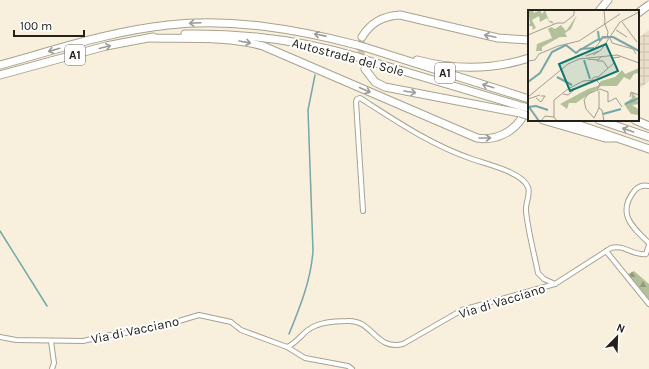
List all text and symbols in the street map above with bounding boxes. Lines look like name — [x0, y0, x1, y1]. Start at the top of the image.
inset map — [528, 10, 639, 121]
scale bar — [14, 12, 84, 38]
text: 100 m — [20, 19, 52, 33]
one-way arrow — [189, 19, 202, 27]
one-way arrow — [313, 31, 326, 39]
one-way arrow — [484, 32, 497, 40]
street label: Autostrada del Sole — [290, 35, 406, 79]
one-way arrow — [238, 38, 251, 46]
one-way arrow — [98, 42, 111, 50]
road number: A1 — [65, 45, 85, 65]
one-way arrow — [47, 47, 60, 54]
road number: A1 — [435, 63, 455, 83]
one-way arrow — [482, 82, 494, 90]
one-way arrow — [359, 87, 371, 94]
one-way arrow — [403, 88, 416, 96]
one-way arrow — [622, 126, 635, 133]
one-way arrow — [478, 134, 491, 142]
street label: Via di Vacciano — [457, 281, 547, 321]
street label: Via di Vacciano — [90, 313, 180, 347]
north arrow — [597, 317, 637, 357]
text: N — [615, 321, 627, 336]

